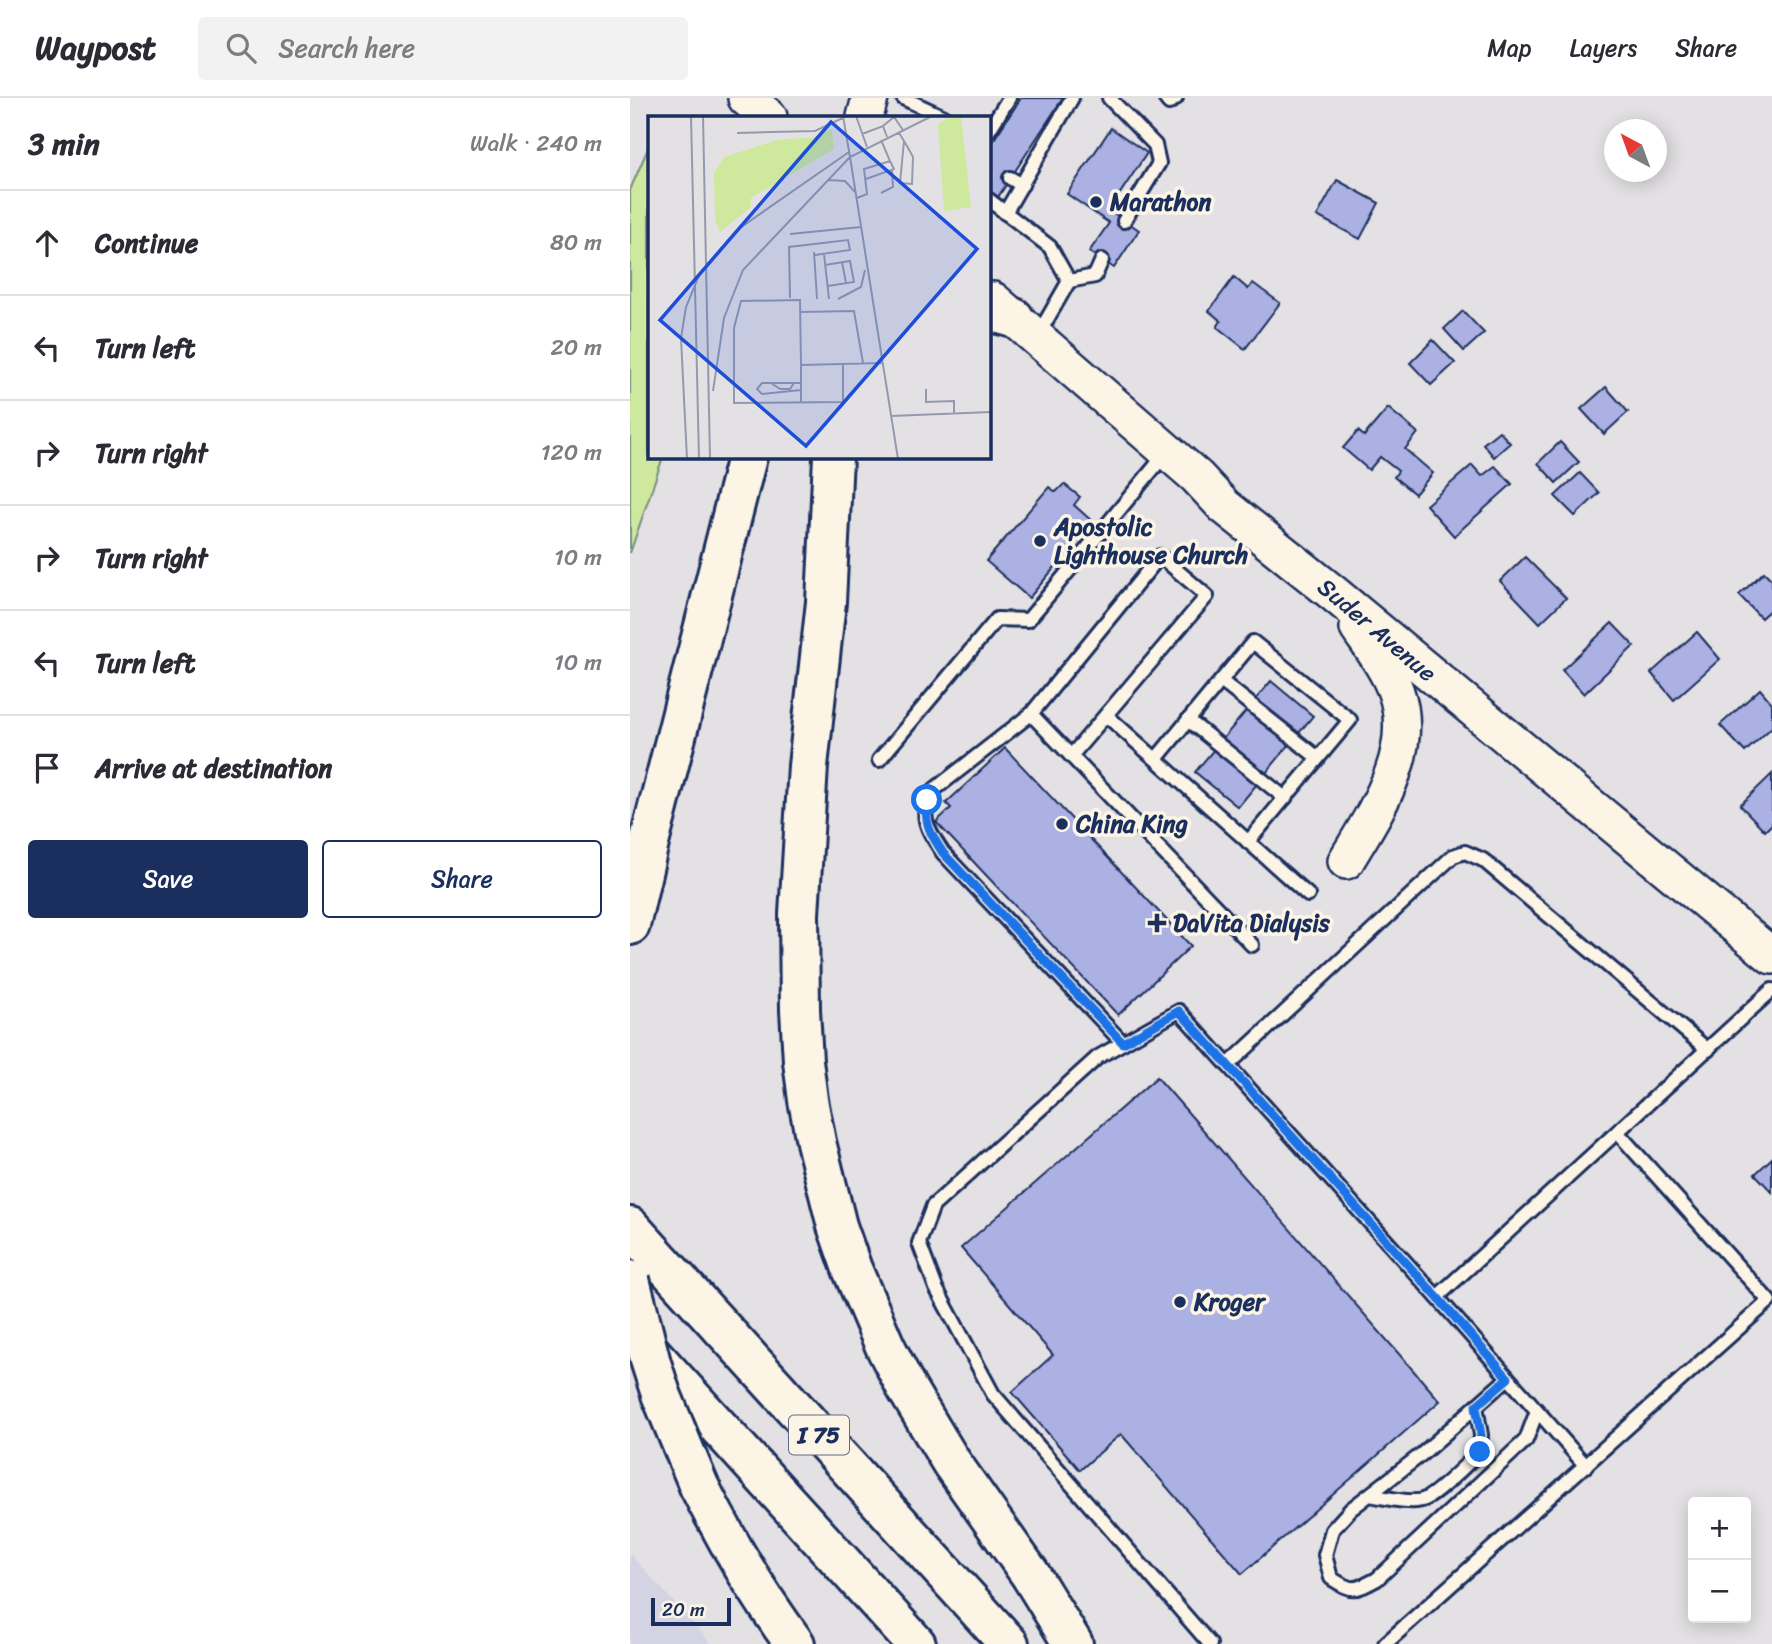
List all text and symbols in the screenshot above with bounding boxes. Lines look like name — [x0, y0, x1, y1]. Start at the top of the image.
search box — [198, 17, 688, 80]
text: Waypost — [35, 19, 156, 77]
text: Search here — [278, 25, 415, 71]
text: Map — [1487, 27, 1532, 69]
text: Layers — [1570, 27, 1637, 69]
text: Share — [1675, 27, 1737, 69]
icon: search — [222, 29, 260, 67]
inset map — [648, 116, 990, 458]
text: 3 min — [28, 117, 100, 171]
north arrow — [1604, 119, 1667, 182]
text: Walk · 240 m — [470, 123, 602, 164]
place label: Marathon — [1109, 181, 1211, 223]
marker: Marathon — [1088, 194, 1104, 210]
text: Continue — [95, 220, 198, 266]
text: 80 m — [550, 222, 602, 263]
icon: ahead — [28, 224, 66, 262]
text: Turn left — [95, 325, 195, 371]
text: 20 m — [551, 327, 602, 368]
icon: left — [28, 329, 66, 367]
text: Turn right — [95, 430, 208, 476]
text: 120 m — [541, 432, 602, 473]
icon: right — [28, 434, 66, 472]
place label: Apostolic Lighthouse Church — [1053, 506, 1249, 576]
marker: Apostolic Lighthouse Church — [1032, 533, 1048, 549]
text: Turn right — [95, 535, 208, 581]
text: 10 m — [554, 537, 602, 578]
icon: right — [28, 539, 66, 577]
street label: Suder Avenue — [1308, 567, 1446, 693]
text: Turn left — [95, 640, 195, 686]
text: 10 m — [554, 642, 602, 683]
icon: left — [28, 644, 66, 682]
text: Arrive at destination — [95, 745, 332, 791]
icon: arrive — [28, 749, 66, 787]
route start — [911, 784, 942, 815]
place label: China King — [1075, 803, 1188, 845]
marker: China King — [1054, 816, 1070, 832]
button: Save — [28, 840, 308, 918]
button: Share — [322, 840, 602, 918]
place label: DaVita Dialysis — [1173, 902, 1331, 944]
marker: DaVita Dialysis — [1147, 913, 1167, 933]
place label: Kroger — [1193, 1281, 1267, 1323]
marker: Kroger — [1172, 1294, 1188, 1310]
road number: I 75 — [789, 1416, 849, 1454]
route end — [1464, 1436, 1495, 1467]
map controls — [1688, 1497, 1751, 1623]
button: + — [1688, 1497, 1751, 1560]
button: − — [1688, 1560, 1751, 1623]
text: 20 m — [662, 1593, 705, 1626]
scale bar — [651, 1595, 732, 1627]

